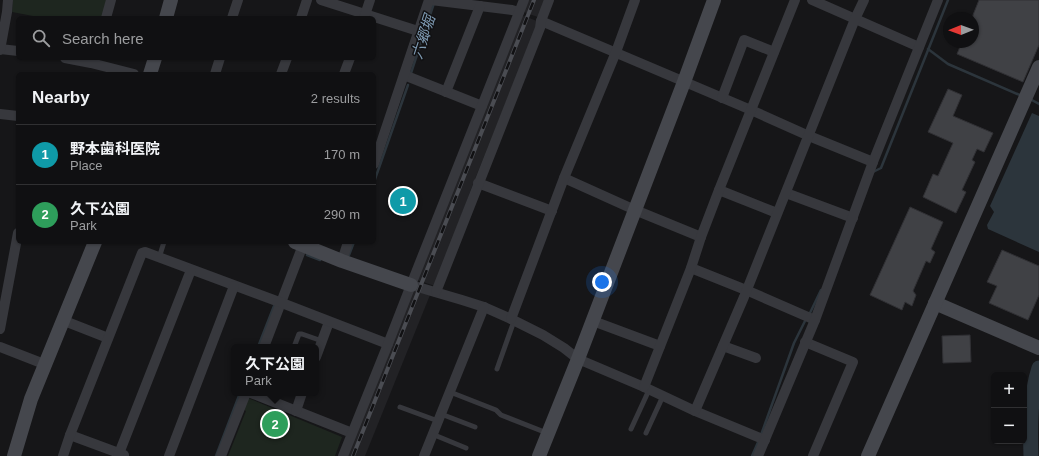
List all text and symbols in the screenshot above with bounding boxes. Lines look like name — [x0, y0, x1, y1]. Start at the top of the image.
water label: 六郷堀 — [408, 11, 439, 61]
north arrow — [943, 12, 979, 48]
search box — [16, 16, 376, 60]
icon: search — [30, 27, 52, 49]
text: Search here — [62, 30, 144, 47]
text: Nearby — [32, 88, 90, 107]
text: 2 results — [311, 91, 360, 106]
text: 野本歯科医院 — [70, 140, 160, 157]
text: 1 — [41, 147, 49, 162]
text: 170 m — [324, 147, 360, 162]
text: Place — [70, 158, 103, 173]
pin: 1 — [390, 186, 416, 216]
text: 久下公園 — [70, 200, 130, 217]
text: 2 — [41, 207, 49, 222]
text: 290 m — [324, 207, 360, 222]
text: Park — [70, 218, 97, 233]
your location — [592, 272, 612, 292]
popup — [231, 344, 319, 396]
text: 久下公園 — [245, 355, 305, 372]
map controls — [991, 372, 1027, 444]
button: + — [991, 372, 1027, 408]
text: Park — [245, 373, 272, 388]
button: − — [991, 408, 1027, 444]
pin: 2 — [262, 409, 288, 439]

